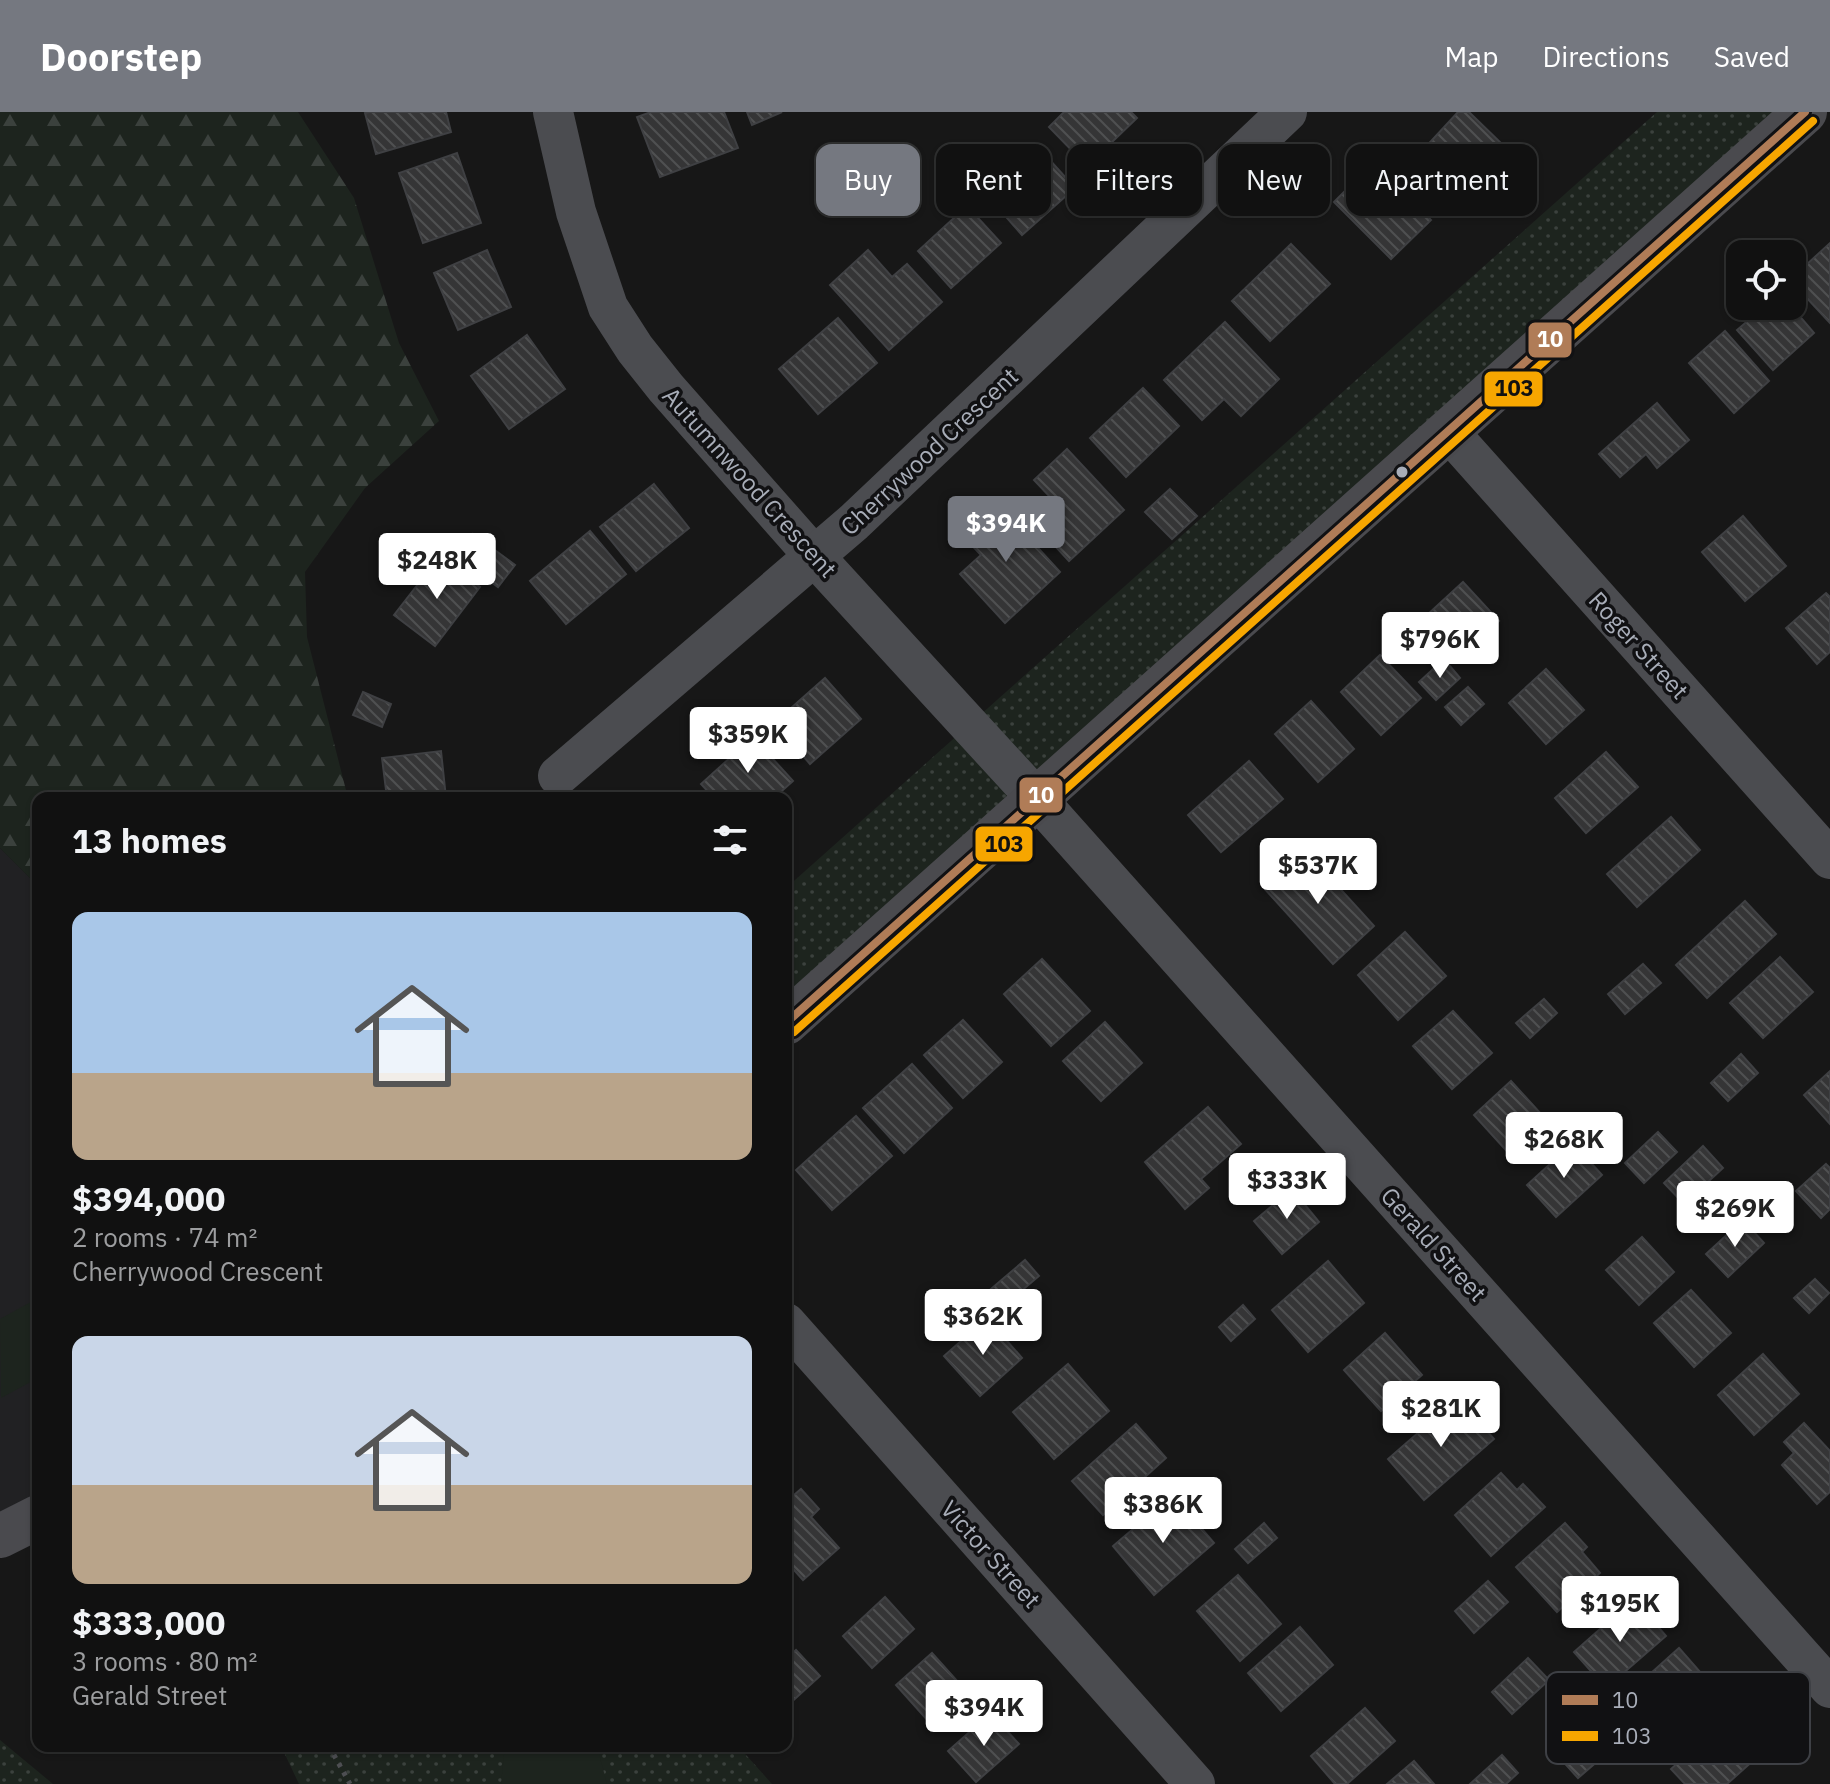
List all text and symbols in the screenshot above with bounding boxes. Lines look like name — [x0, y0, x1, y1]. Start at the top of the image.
text: Doorstep — [40, 32, 202, 81]
text: Map — [1444, 38, 1498, 75]
text: Directions — [1542, 38, 1670, 75]
text: Saved — [1714, 38, 1790, 75]
chip: Buy — [816, 144, 920, 216]
chip: Rent — [936, 144, 1051, 216]
chip: Filters — [1067, 144, 1202, 216]
chip: New — [1218, 144, 1330, 216]
chip: Apartment — [1346, 144, 1537, 216]
map controls — [1726, 240, 1806, 320]
button: locate — [1726, 240, 1806, 320]
line badge: 10 — [1527, 321, 1573, 359]
text: 10 — [1537, 324, 1563, 353]
street label: Cherrywood Crescent — [833, 360, 1025, 542]
line badge: 103 — [1483, 370, 1544, 408]
text: 103 — [1494, 373, 1534, 402]
street label: Autumnwood Crescent — [656, 380, 844, 584]
unlabelled marker — [1394, 464, 1410, 480]
pin: $394K — [950, 496, 1062, 564]
text: $394K — [966, 505, 1046, 539]
pin: $248K — [381, 533, 493, 601]
text: $248K — [397, 542, 477, 576]
street label: Roger Street — [1582, 584, 1696, 706]
pin: $796K — [1384, 612, 1496, 680]
text: $796K — [1400, 621, 1480, 655]
pin: $359K — [692, 707, 804, 775]
text: $359K — [708, 716, 788, 750]
line badge: 10 — [1018, 776, 1064, 814]
text: 10 — [1028, 780, 1054, 809]
text: 13 homes — [72, 818, 227, 862]
icon: filters — [708, 818, 752, 862]
line badge: 103 — [974, 825, 1034, 863]
text: 103 — [984, 829, 1024, 858]
pin: $537K — [1262, 838, 1374, 906]
text: $537K — [1278, 847, 1358, 881]
icon: home — [340, 964, 484, 1108]
pin: $268K — [1508, 1112, 1620, 1180]
text: $268K — [1524, 1121, 1604, 1155]
pin: $333K — [1231, 1153, 1343, 1221]
text: $333K — [1247, 1162, 1327, 1196]
text: $394,000 — [72, 1176, 225, 1220]
street label: Gerald Street — [1374, 1180, 1494, 1308]
pin: $269K — [1679, 1181, 1791, 1249]
text: $269K — [1695, 1190, 1775, 1224]
text: 2 rooms · 74 m² — [72, 1220, 257, 1254]
text: Cherrywood Crescent — [72, 1254, 323, 1288]
pin: $362K — [927, 1289, 1039, 1357]
text: $362K — [943, 1298, 1023, 1332]
pin: $281K — [1385, 1381, 1497, 1449]
icon: home — [340, 1388, 484, 1532]
text: $281K — [1401, 1390, 1481, 1424]
pin: $386K — [1107, 1477, 1219, 1545]
text: $386K — [1123, 1486, 1203, 1520]
street label: Victor Street — [934, 1493, 1048, 1615]
pin: $195K — [1564, 1576, 1676, 1644]
text: $195K — [1580, 1585, 1660, 1619]
text: $333,000 — [72, 1600, 225, 1644]
text: 3 rooms · 80 m² — [72, 1644, 257, 1678]
legend — [1546, 1672, 1810, 1764]
text: Gerald Street — [72, 1678, 227, 1712]
pin: $394K — [928, 1680, 1040, 1748]
text: 10 — [1612, 1685, 1638, 1714]
text: $394K — [944, 1689, 1024, 1723]
text: 103 — [1612, 1721, 1652, 1750]

